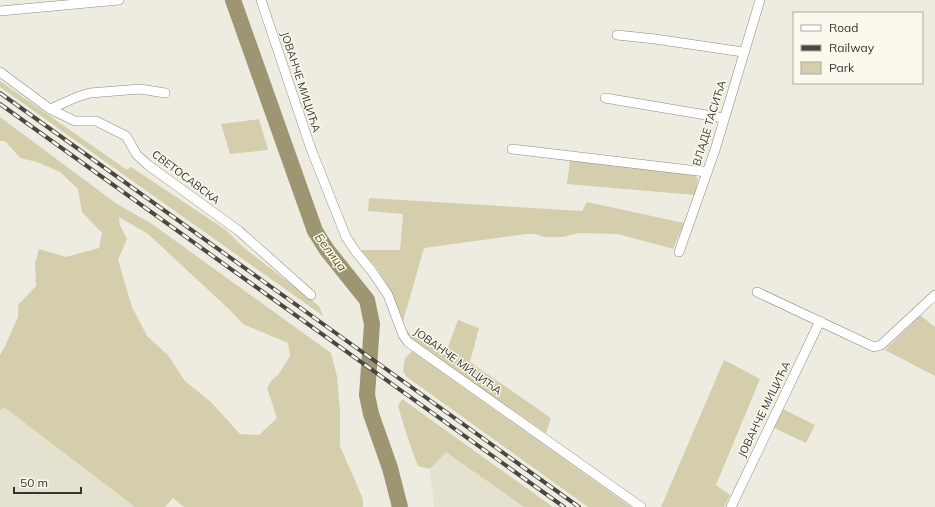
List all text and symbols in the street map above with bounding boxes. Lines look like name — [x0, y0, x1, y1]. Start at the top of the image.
legend — [793, 12, 923, 84]
text: Road — [829, 20, 858, 35]
street label: ЈОВАНЧЕ МИЦИЋА — [278, 30, 324, 134]
text: Railway — [829, 40, 875, 55]
text: Park — [829, 60, 855, 75]
street label: ВЛАДЕ ТАСИЋА — [689, 78, 729, 168]
street label: СВЕТОСАВСКА — [149, 147, 223, 207]
water label: Белица — [312, 230, 350, 274]
street label: ЈОВАНЧЕ МИЦИЋА — [411, 324, 505, 398]
street label: ЈОВАНЧЕ МИЦИЋА — [735, 359, 793, 459]
scale bar — [14, 469, 81, 495]
text: 50 m — [20, 475, 48, 490]

